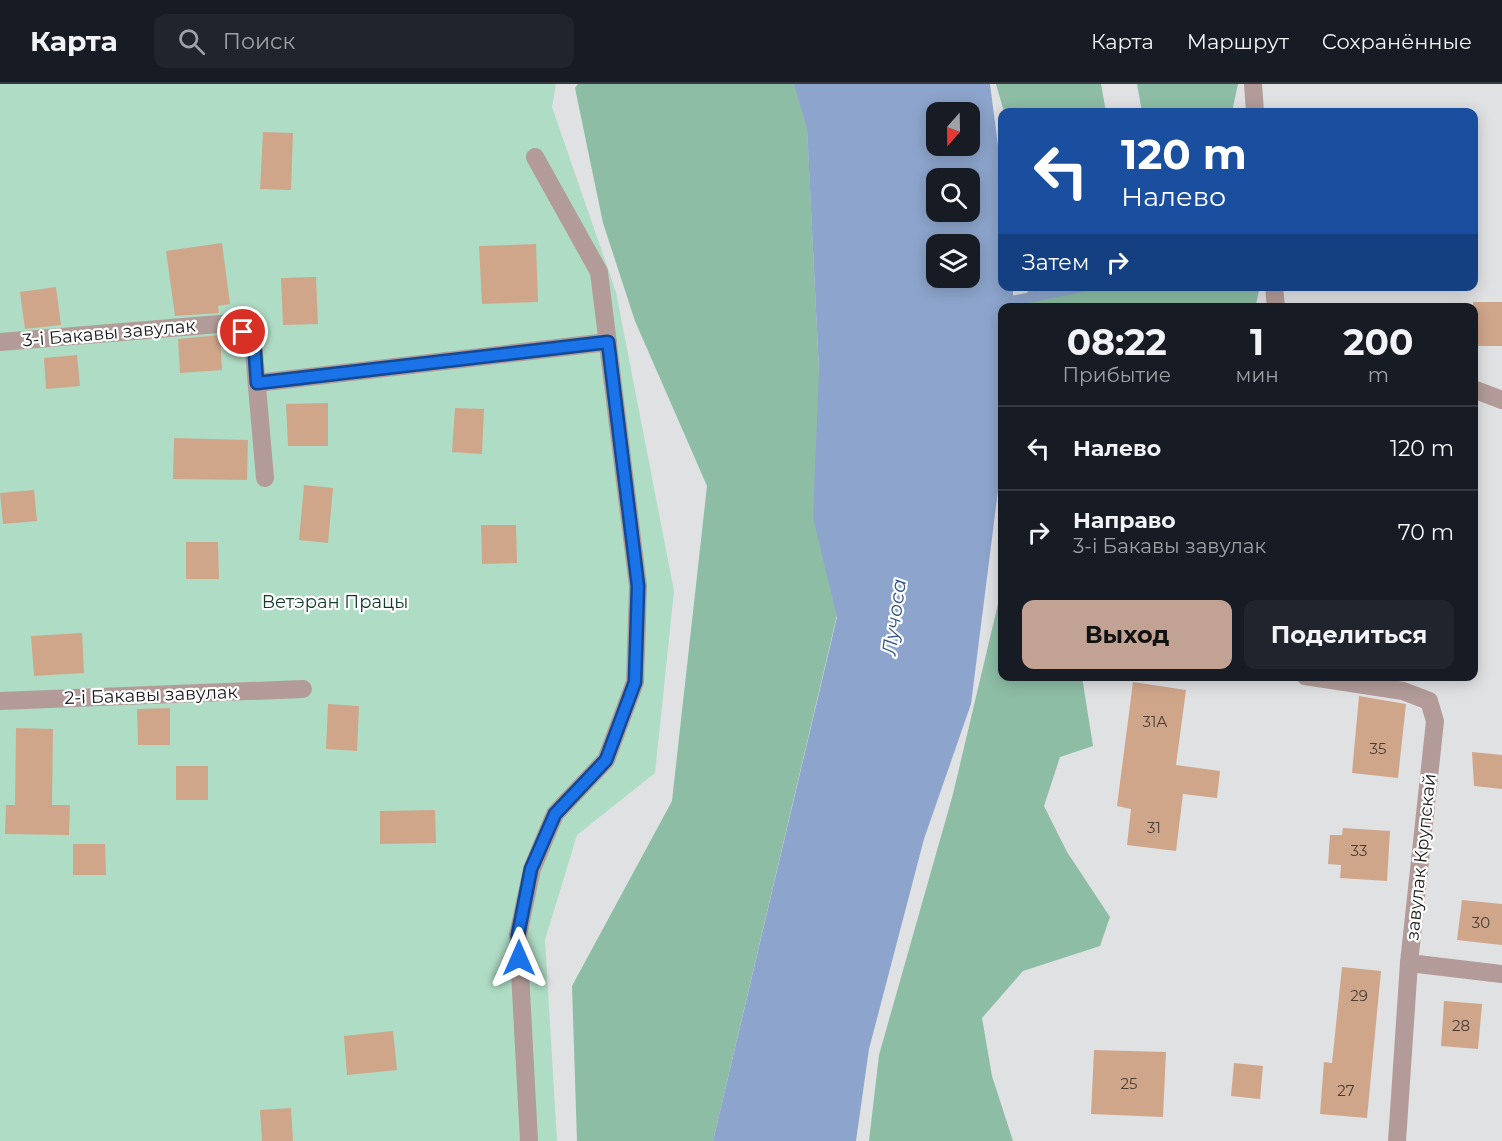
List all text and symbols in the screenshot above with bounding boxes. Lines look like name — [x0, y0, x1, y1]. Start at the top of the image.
search box — [154, 14, 574, 68]
text: Карта — [30, 24, 118, 58]
icon: search — [175, 25, 208, 58]
text: Поиск — [223, 28, 295, 55]
text: Карта — [1091, 29, 1154, 54]
text: Маршрут — [1187, 29, 1289, 54]
text: Сохранённые — [1322, 29, 1472, 54]
north arrow — [926, 102, 980, 156]
map controls — [926, 102, 980, 288]
text: 120 m — [1121, 128, 1247, 180]
icon: left — [1022, 132, 1100, 210]
button: search — [926, 168, 980, 222]
text: Налево — [1121, 180, 1226, 213]
button: layers — [926, 234, 980, 288]
icon: right — [1101, 246, 1134, 279]
text: Затем — [1022, 249, 1089, 276]
pin — [217, 306, 268, 357]
street label: 3-і Бакавы завулак — [21, 314, 197, 352]
icon: arrive — [226, 315, 259, 348]
text: 08:22 — [1067, 320, 1167, 364]
text: 1 — [1250, 320, 1264, 364]
text: 200 — [1343, 320, 1413, 364]
text: Прибытие — [1063, 363, 1171, 387]
text: мин — [1236, 363, 1279, 387]
text: m — [1368, 363, 1389, 387]
icon: left — [1022, 432, 1055, 465]
text: Налево — [1073, 435, 1161, 462]
text: 120 m — [1390, 435, 1454, 462]
text: Направо — [1073, 507, 1176, 534]
icon: right — [1022, 516, 1055, 549]
text: 70 m — [1398, 519, 1454, 546]
text: 3-і Бакавы завулак — [1073, 534, 1266, 558]
water label: Лучоса — [877, 577, 911, 658]
park label: Ветэран Працы — [262, 591, 408, 613]
button: Выход — [1022, 600, 1232, 669]
button: Поделиться — [1244, 600, 1454, 669]
street label: 2-і Бакавы завулак — [64, 681, 239, 709]
house number: 31А — [1142, 712, 1168, 731]
house number: 35 — [1370, 739, 1386, 758]
street label: завулак Крупскай — [1401, 772, 1441, 942]
house number: 31 — [1147, 818, 1161, 837]
house number: 33 — [1351, 841, 1367, 860]
house number: 30 — [1472, 913, 1490, 932]
position arrow — [487, 926, 551, 990]
house number: 29 — [1350, 986, 1368, 1005]
house number: 28 — [1452, 1016, 1470, 1035]
house number: 25 — [1120, 1074, 1138, 1093]
house number: 27 — [1337, 1081, 1355, 1100]

